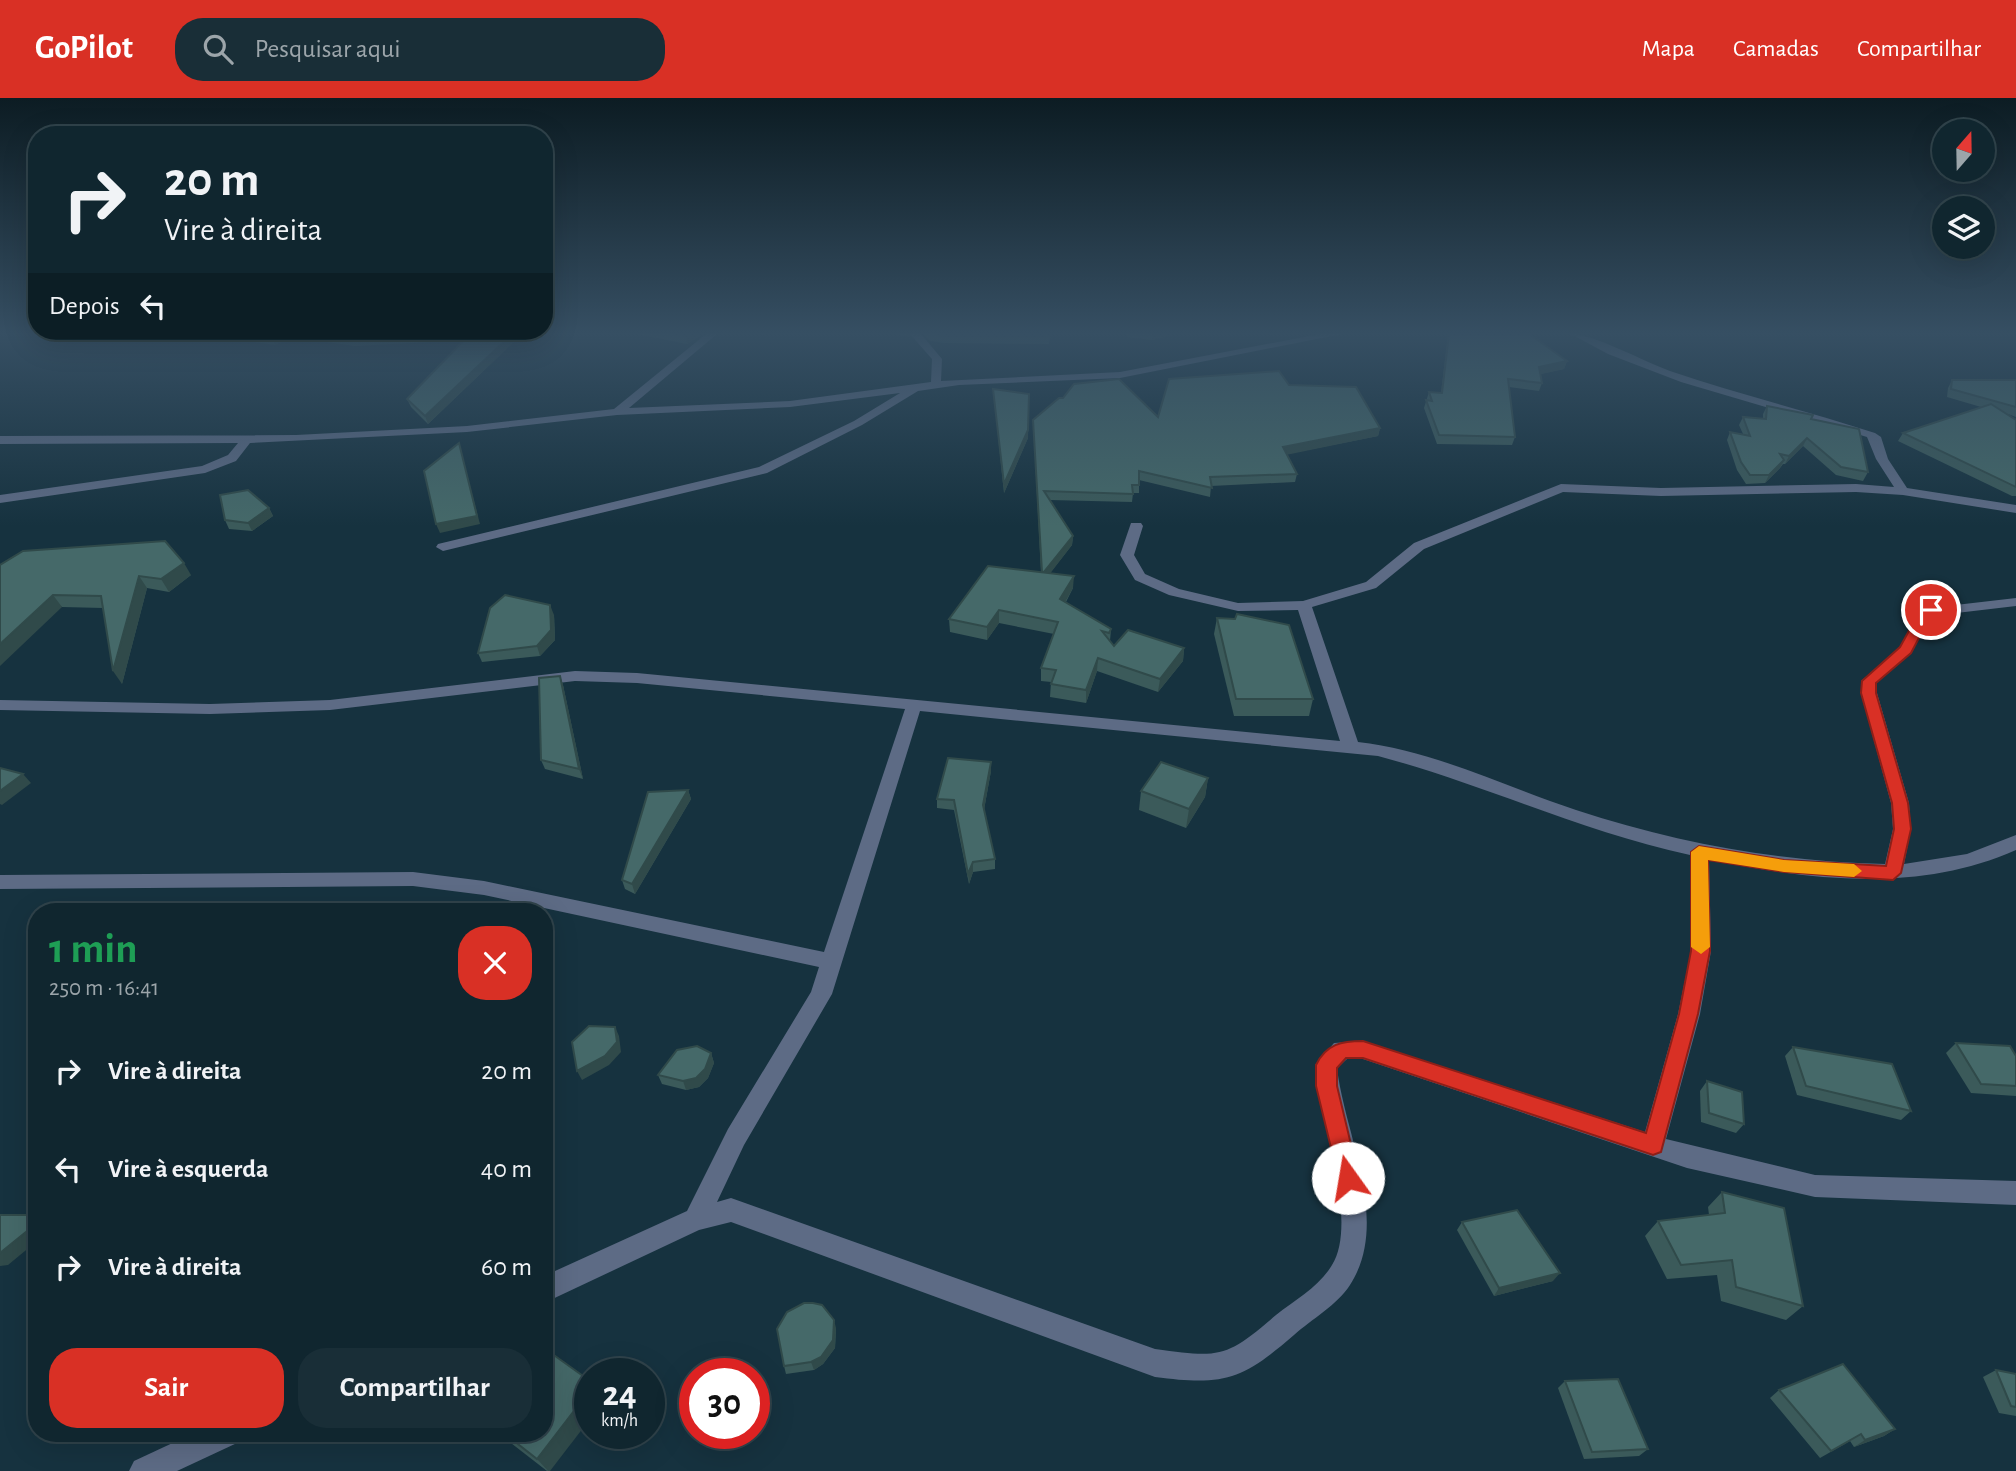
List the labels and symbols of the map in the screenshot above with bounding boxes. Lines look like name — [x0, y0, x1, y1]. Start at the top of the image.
north arrow — [1932, 119, 1995, 182]
pin — [1901, 580, 1961, 640]
position arrow — [1311, 1141, 1385, 1215]
speed limit sign: 30 — [679, 1358, 770, 1449]

